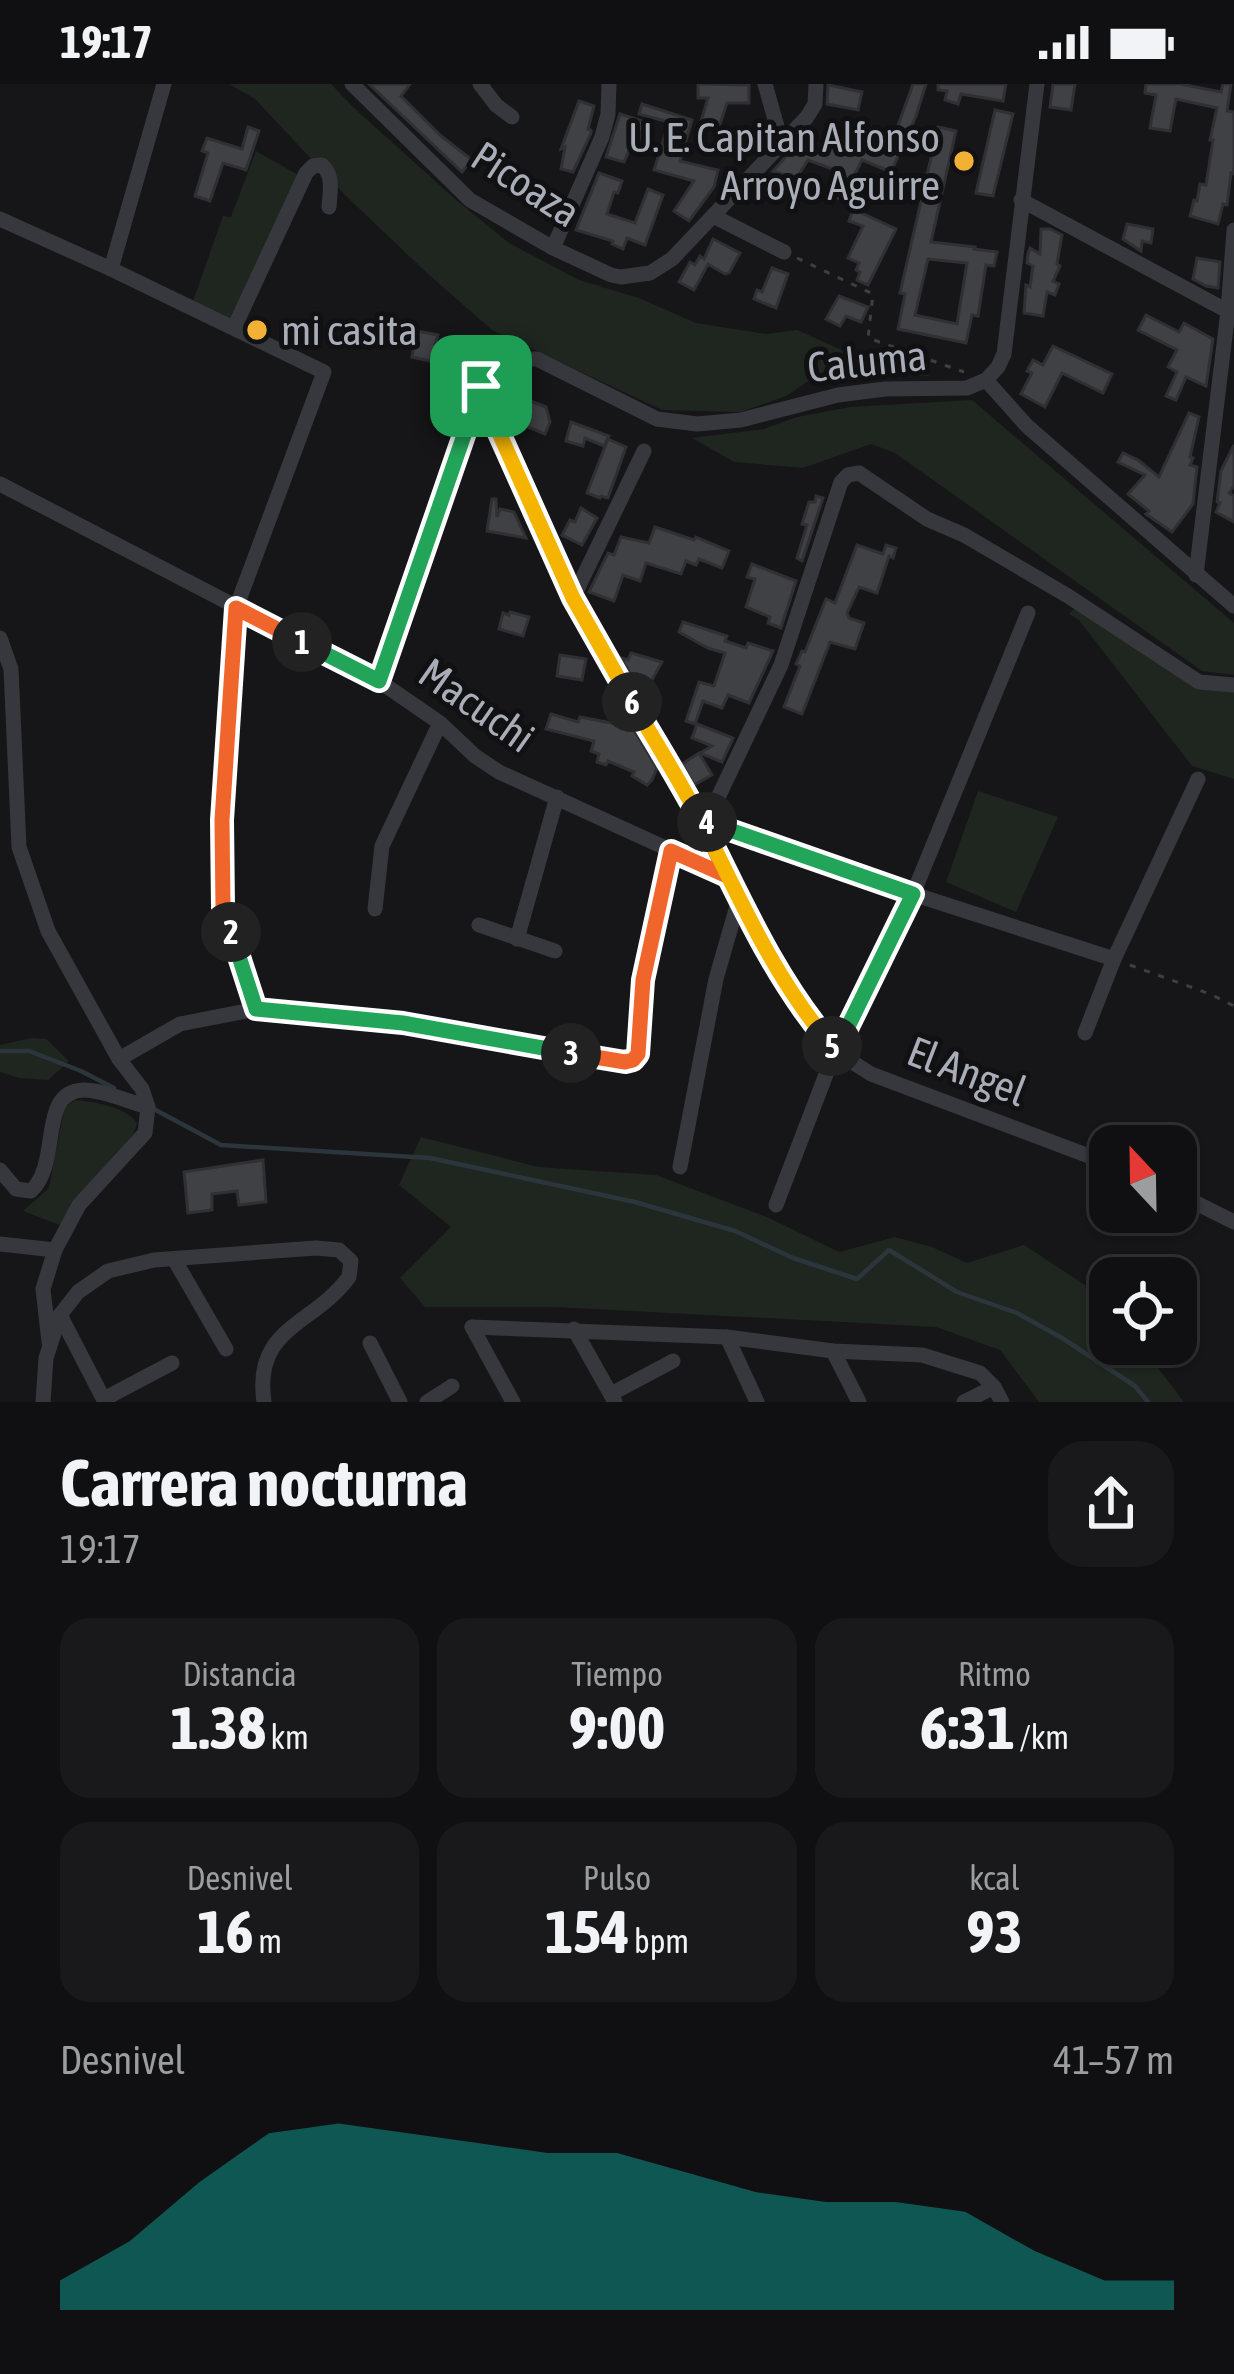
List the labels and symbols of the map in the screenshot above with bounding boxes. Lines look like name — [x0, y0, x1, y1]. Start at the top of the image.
place label: U. E. Capitan Alfonso Arroyo Aguirre — [628, 113, 940, 209]
street label: Picoaza — [463, 131, 589, 237]
marker: U. E. Capitan Alfonso Arroyo Aguirre — [951, 148, 977, 174]
place label: mi casita — [281, 306, 418, 354]
marker: mi casita — [244, 317, 270, 343]
street label: Caluma — [805, 331, 929, 391]
pin — [430, 335, 532, 437]
pin: 1 — [272, 612, 332, 672]
street label: Macuchi — [410, 648, 544, 762]
pin: 6 — [602, 672, 662, 732]
pin: 4 — [677, 792, 737, 852]
pin: 2 — [201, 902, 261, 962]
pin: 5 — [802, 1016, 862, 1076]
pin: 3 — [541, 1023, 601, 1083]
street label: El Angel — [901, 1027, 1033, 1115]
north arrow — [1089, 1125, 1197, 1233]

